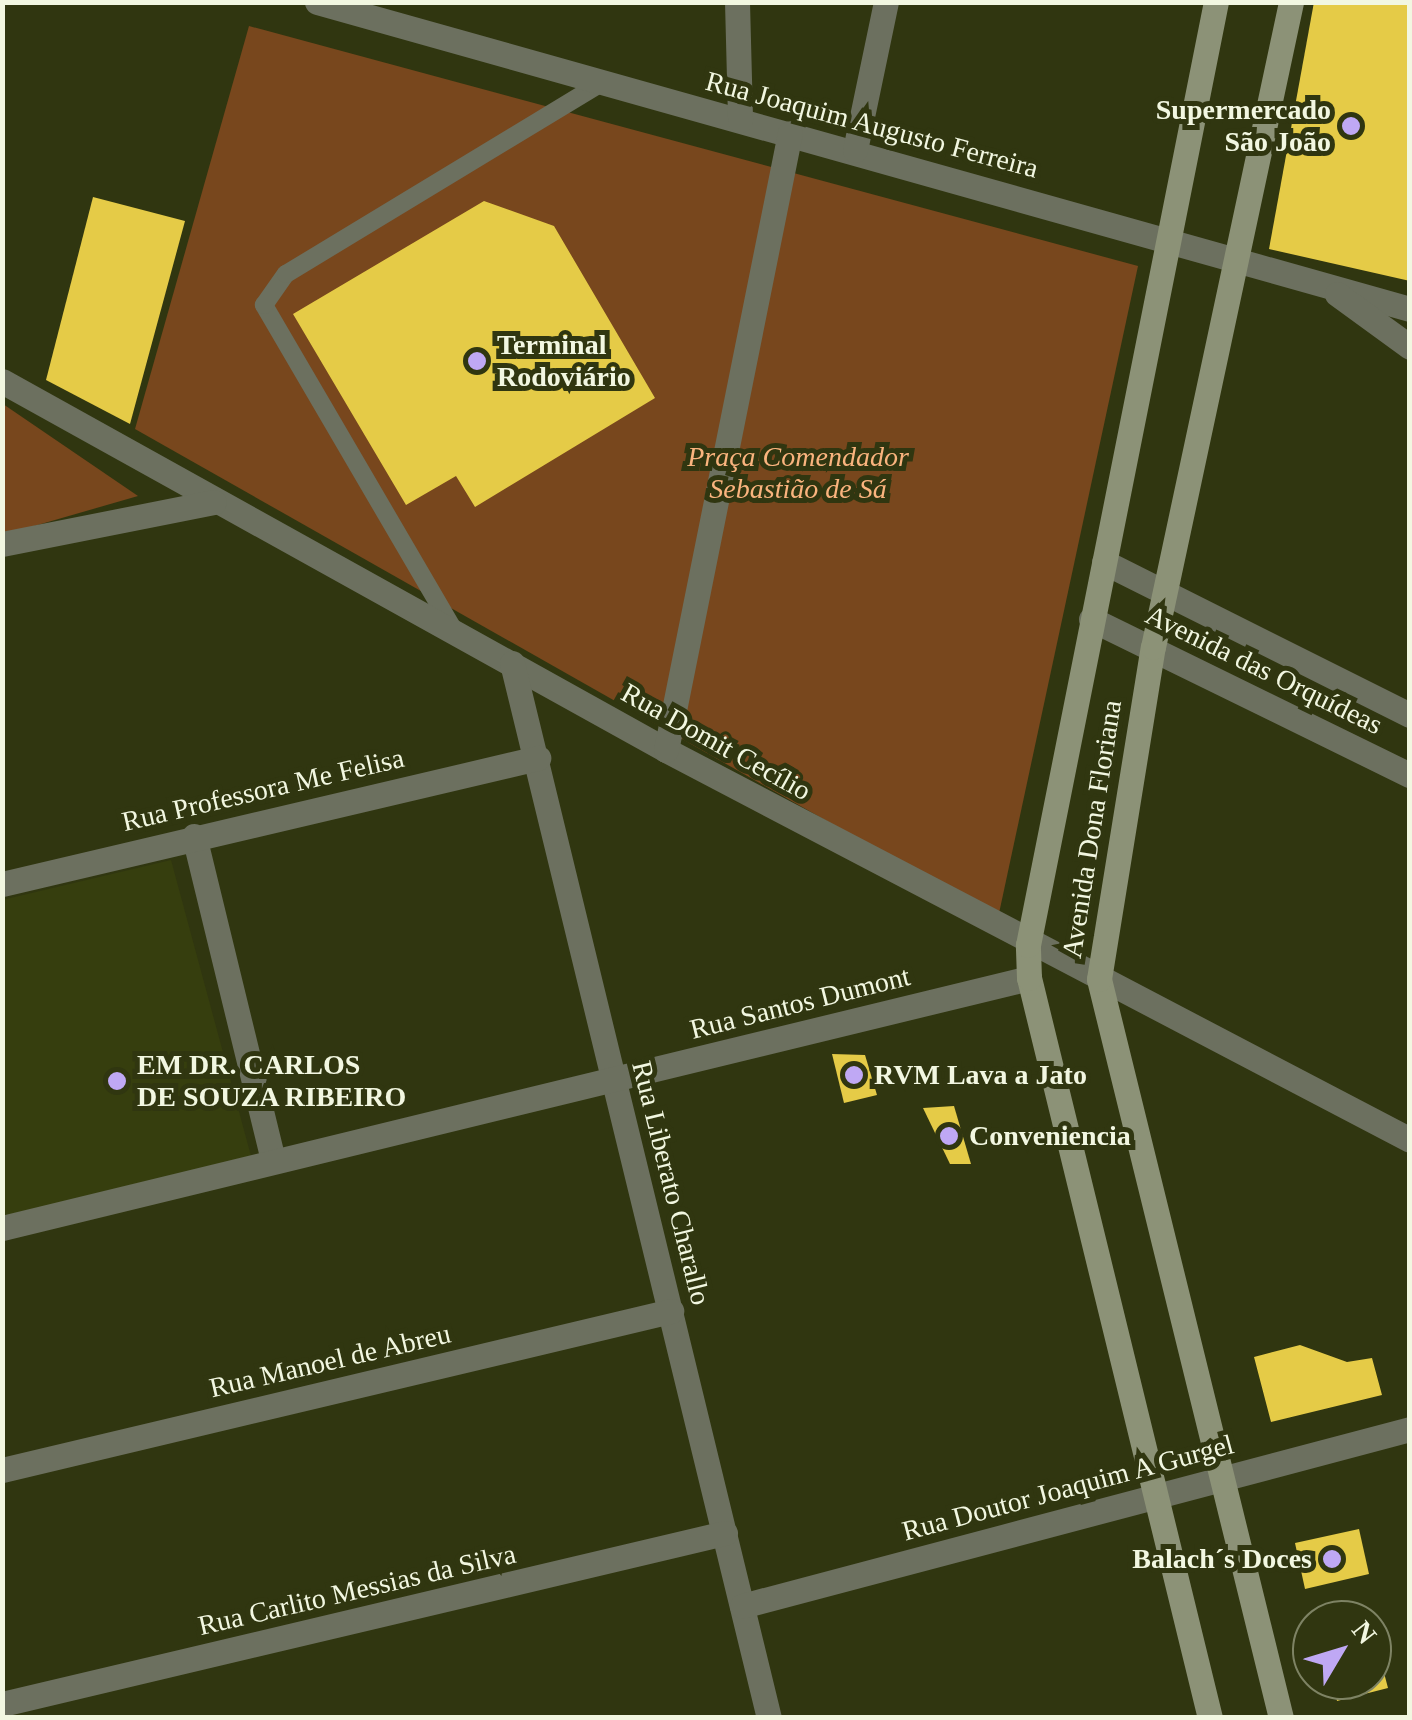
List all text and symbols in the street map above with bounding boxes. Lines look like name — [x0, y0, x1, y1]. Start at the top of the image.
street label: Rua Joaquim Augusto Ferreira — [701, 64, 1043, 186]
place label: Supermercado São João — [1156, 93, 1331, 159]
marker: Supermercado São João — [1340, 115, 1362, 137]
place label: Terminal Rodoviário — [497, 328, 631, 394]
marker: Terminal Rodoviário — [466, 350, 488, 372]
park label: Praça Comendador Sebastião de Sá — [687, 440, 909, 506]
street label: Avenida das Orquídeas — [1140, 598, 1388, 742]
street label: Rua Domit Cecílio — [615, 676, 817, 808]
street label: Avenida Dona Floriana — [1055, 698, 1129, 960]
street label: Rua Professora Me Felisa — [119, 741, 407, 839]
street label: Rua Santos Dumont — [687, 959, 913, 1047]
place label: EM DR. CARLOS DE SOUZA RIBEIRO — [137, 1048, 408, 1114]
street label: Rua Liberato Charallo — [624, 1057, 718, 1309]
place label: RVM Lava a Jato — [874, 1058, 1087, 1092]
marker: RVM Lava a Jato — [843, 1064, 865, 1086]
marker: EM DR. CARLOS DE SOUZA RIBEIRO — [106, 1070, 128, 1092]
place label: Conveniencia — [969, 1119, 1131, 1153]
marker: Conveniencia — [938, 1125, 960, 1147]
street label: Rua Manoel de Abreu — [205, 1317, 455, 1405]
street label: Rua Doutor Joaquim A Gurgel — [897, 1427, 1239, 1549]
street label: Rua Carlito Messias da Silva — [195, 1537, 519, 1643]
place label: Balach´s Doces — [1132, 1542, 1312, 1576]
marker: Balach´s Doces — [1321, 1548, 1343, 1570]
north arrow — [1292, 1600, 1392, 1700]
text: N — [1346, 1615, 1383, 1650]

